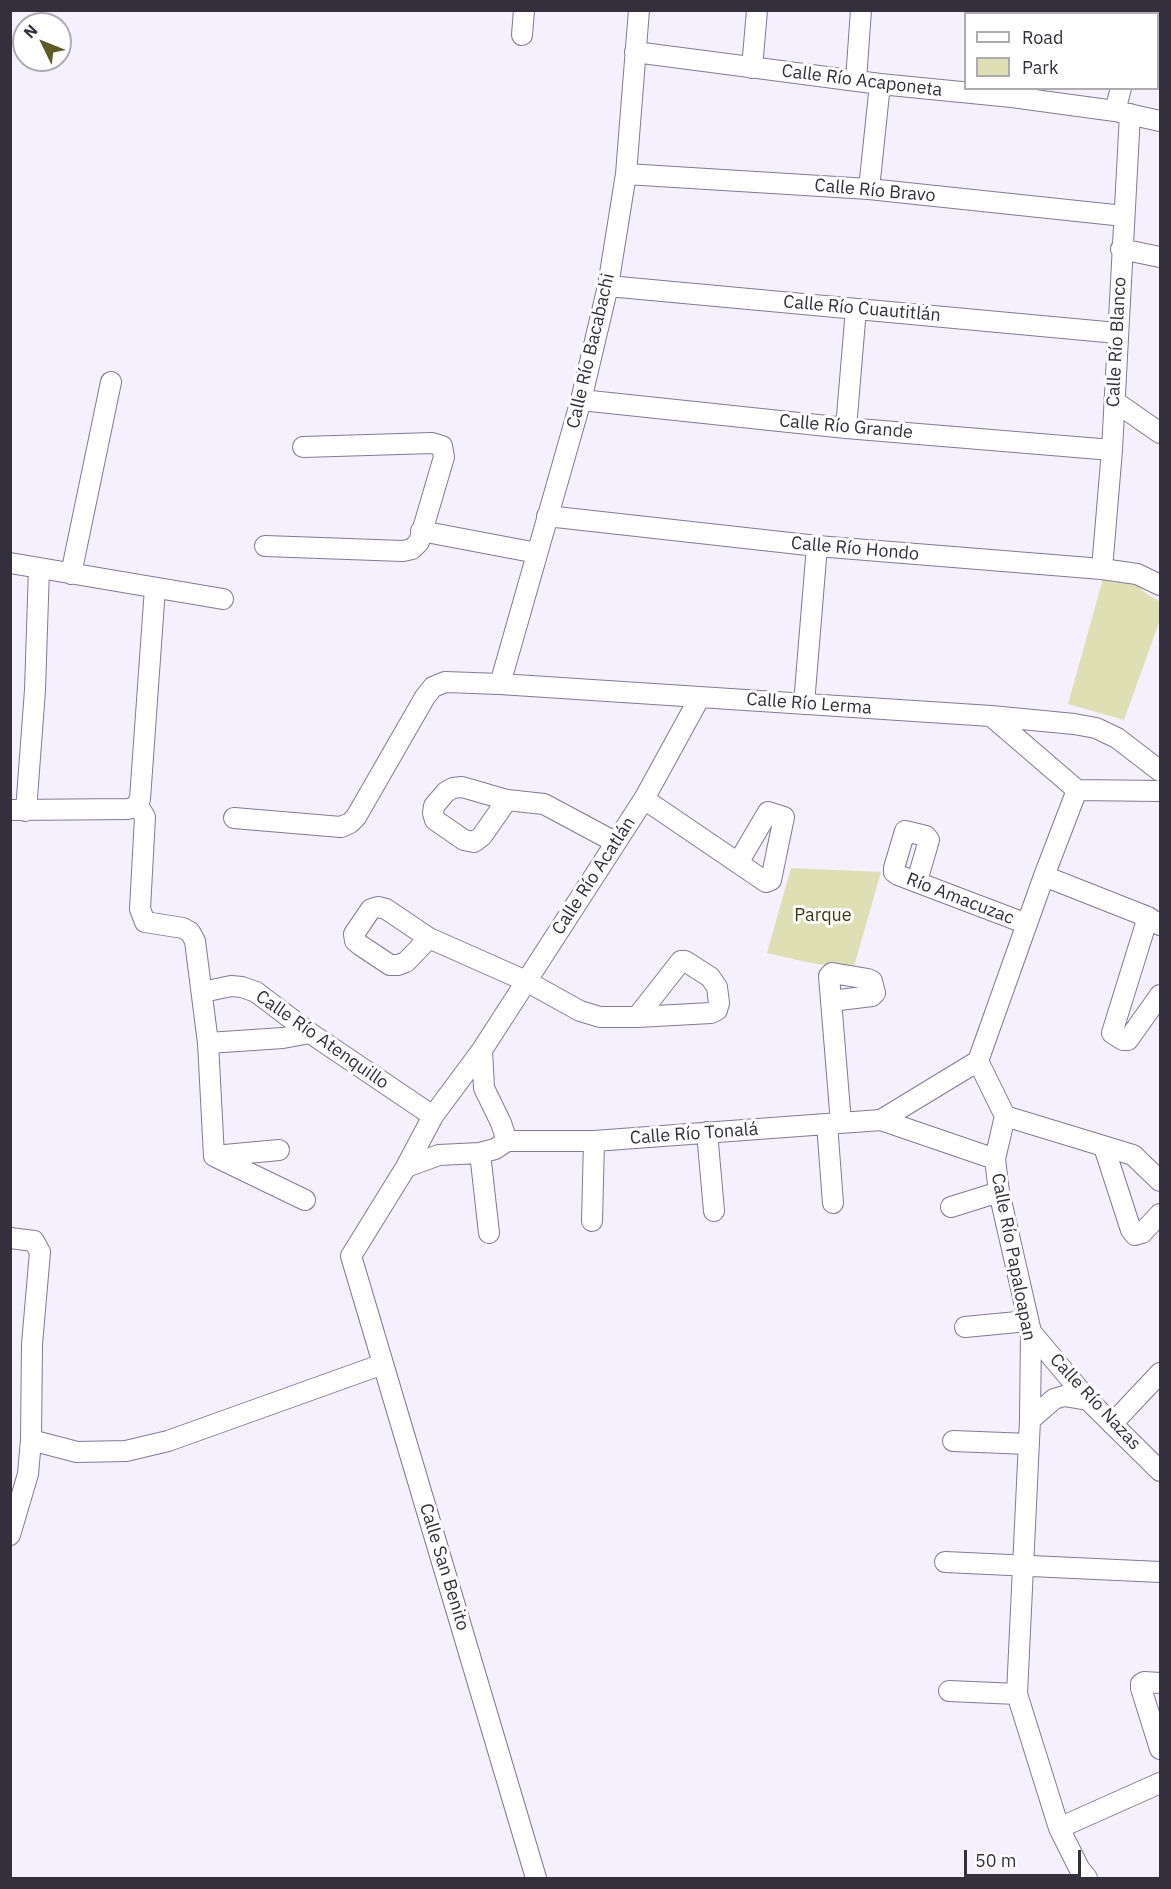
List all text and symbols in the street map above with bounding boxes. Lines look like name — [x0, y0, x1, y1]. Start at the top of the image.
north arrow — [12, 12, 72, 72]
legend — [964, 12, 1159, 90]
text: N — [19, 20, 42, 42]
text: Road — [1022, 26, 1063, 49]
text: Park — [1022, 56, 1058, 79]
street label: Calle Río Acaponeta — [780, 60, 944, 102]
street label: Calle Río Bravo — [814, 175, 936, 207]
street label: Calle Río Bacabachi — [563, 271, 619, 431]
street label: Calle Río Blanco — [1103, 276, 1131, 408]
street label: Calle Río Cuautitlán — [782, 291, 942, 327]
street label: Calle Río Grande — [778, 410, 914, 444]
street label: Calle Río Hondo — [790, 533, 920, 565]
street label: Calle Río Lerma — [746, 689, 872, 719]
street label: Calle Río Acatlán — [548, 813, 640, 939]
street label: Río Amacuzac — [903, 869, 1017, 929]
park label: Parque — [794, 905, 852, 927]
street label: Calle Río Atenquillo — [251, 986, 393, 1094]
street label: Calle Río Tonalá — [629, 1119, 759, 1149]
street label: Calle Río Papaloapan — [986, 1171, 1040, 1343]
street label: Calle Río Nazas — [1045, 1349, 1145, 1455]
street label: Calle San Benito — [414, 1501, 474, 1633]
scale bar — [967, 1838, 1084, 1876]
text: 50 m — [975, 1849, 1017, 1872]

